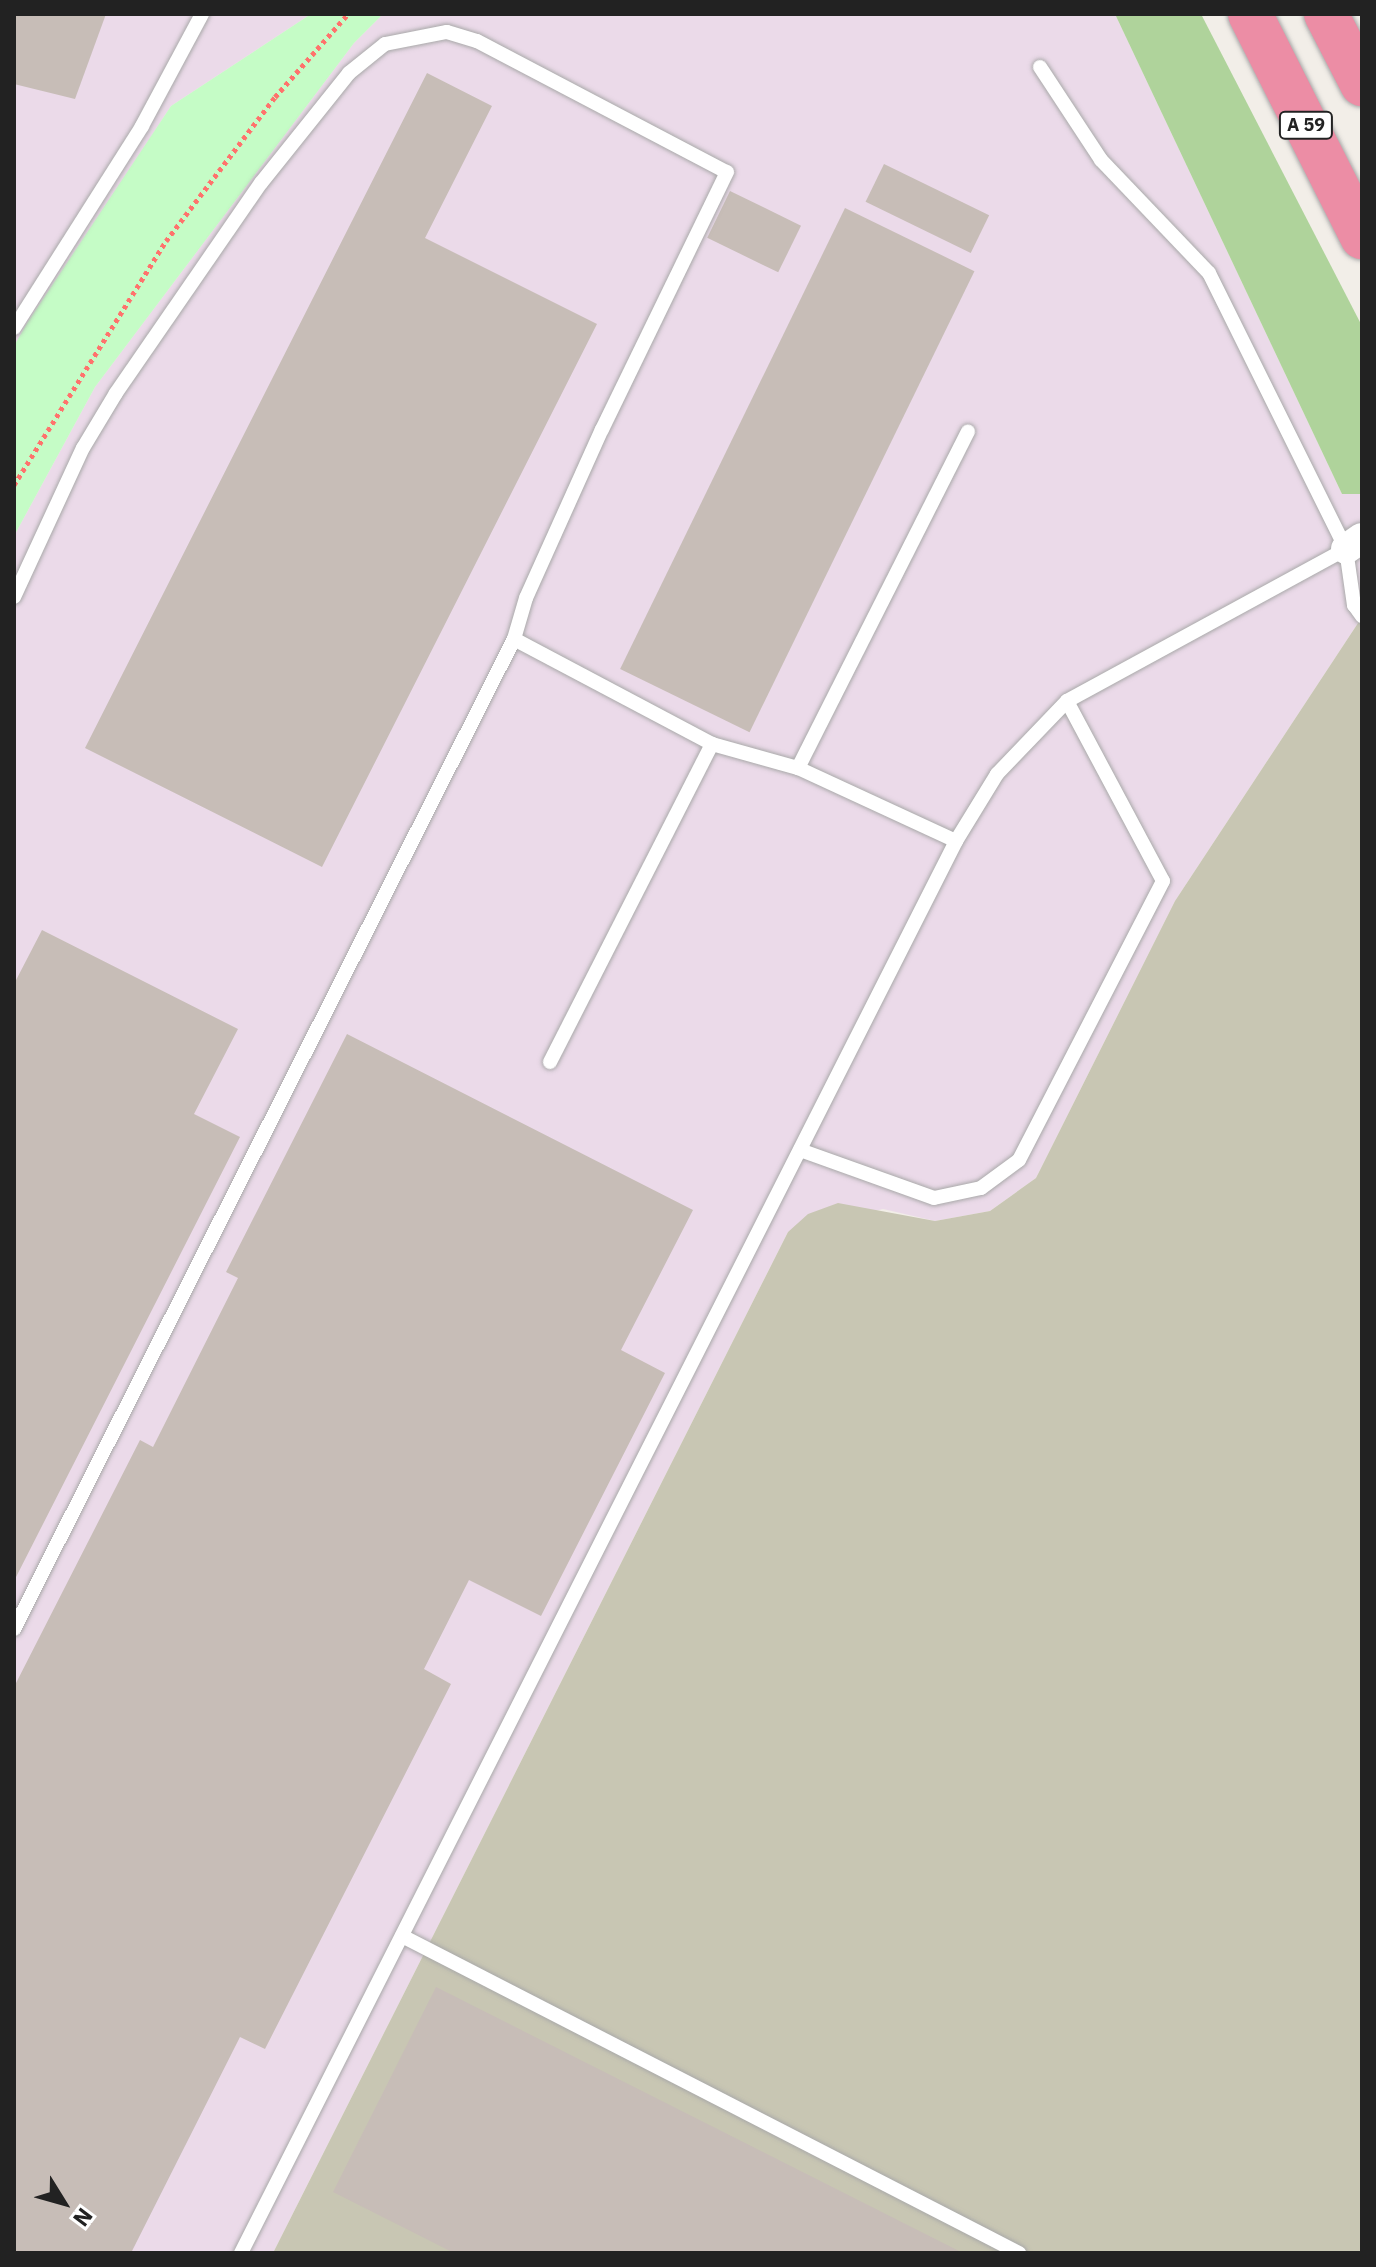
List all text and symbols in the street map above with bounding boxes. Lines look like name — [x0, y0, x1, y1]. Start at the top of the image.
road number: A 59 — [1278, 111, 1334, 139]
north arrow — [24, 2163, 104, 2243]
text: N — [67, 2203, 100, 2233]

